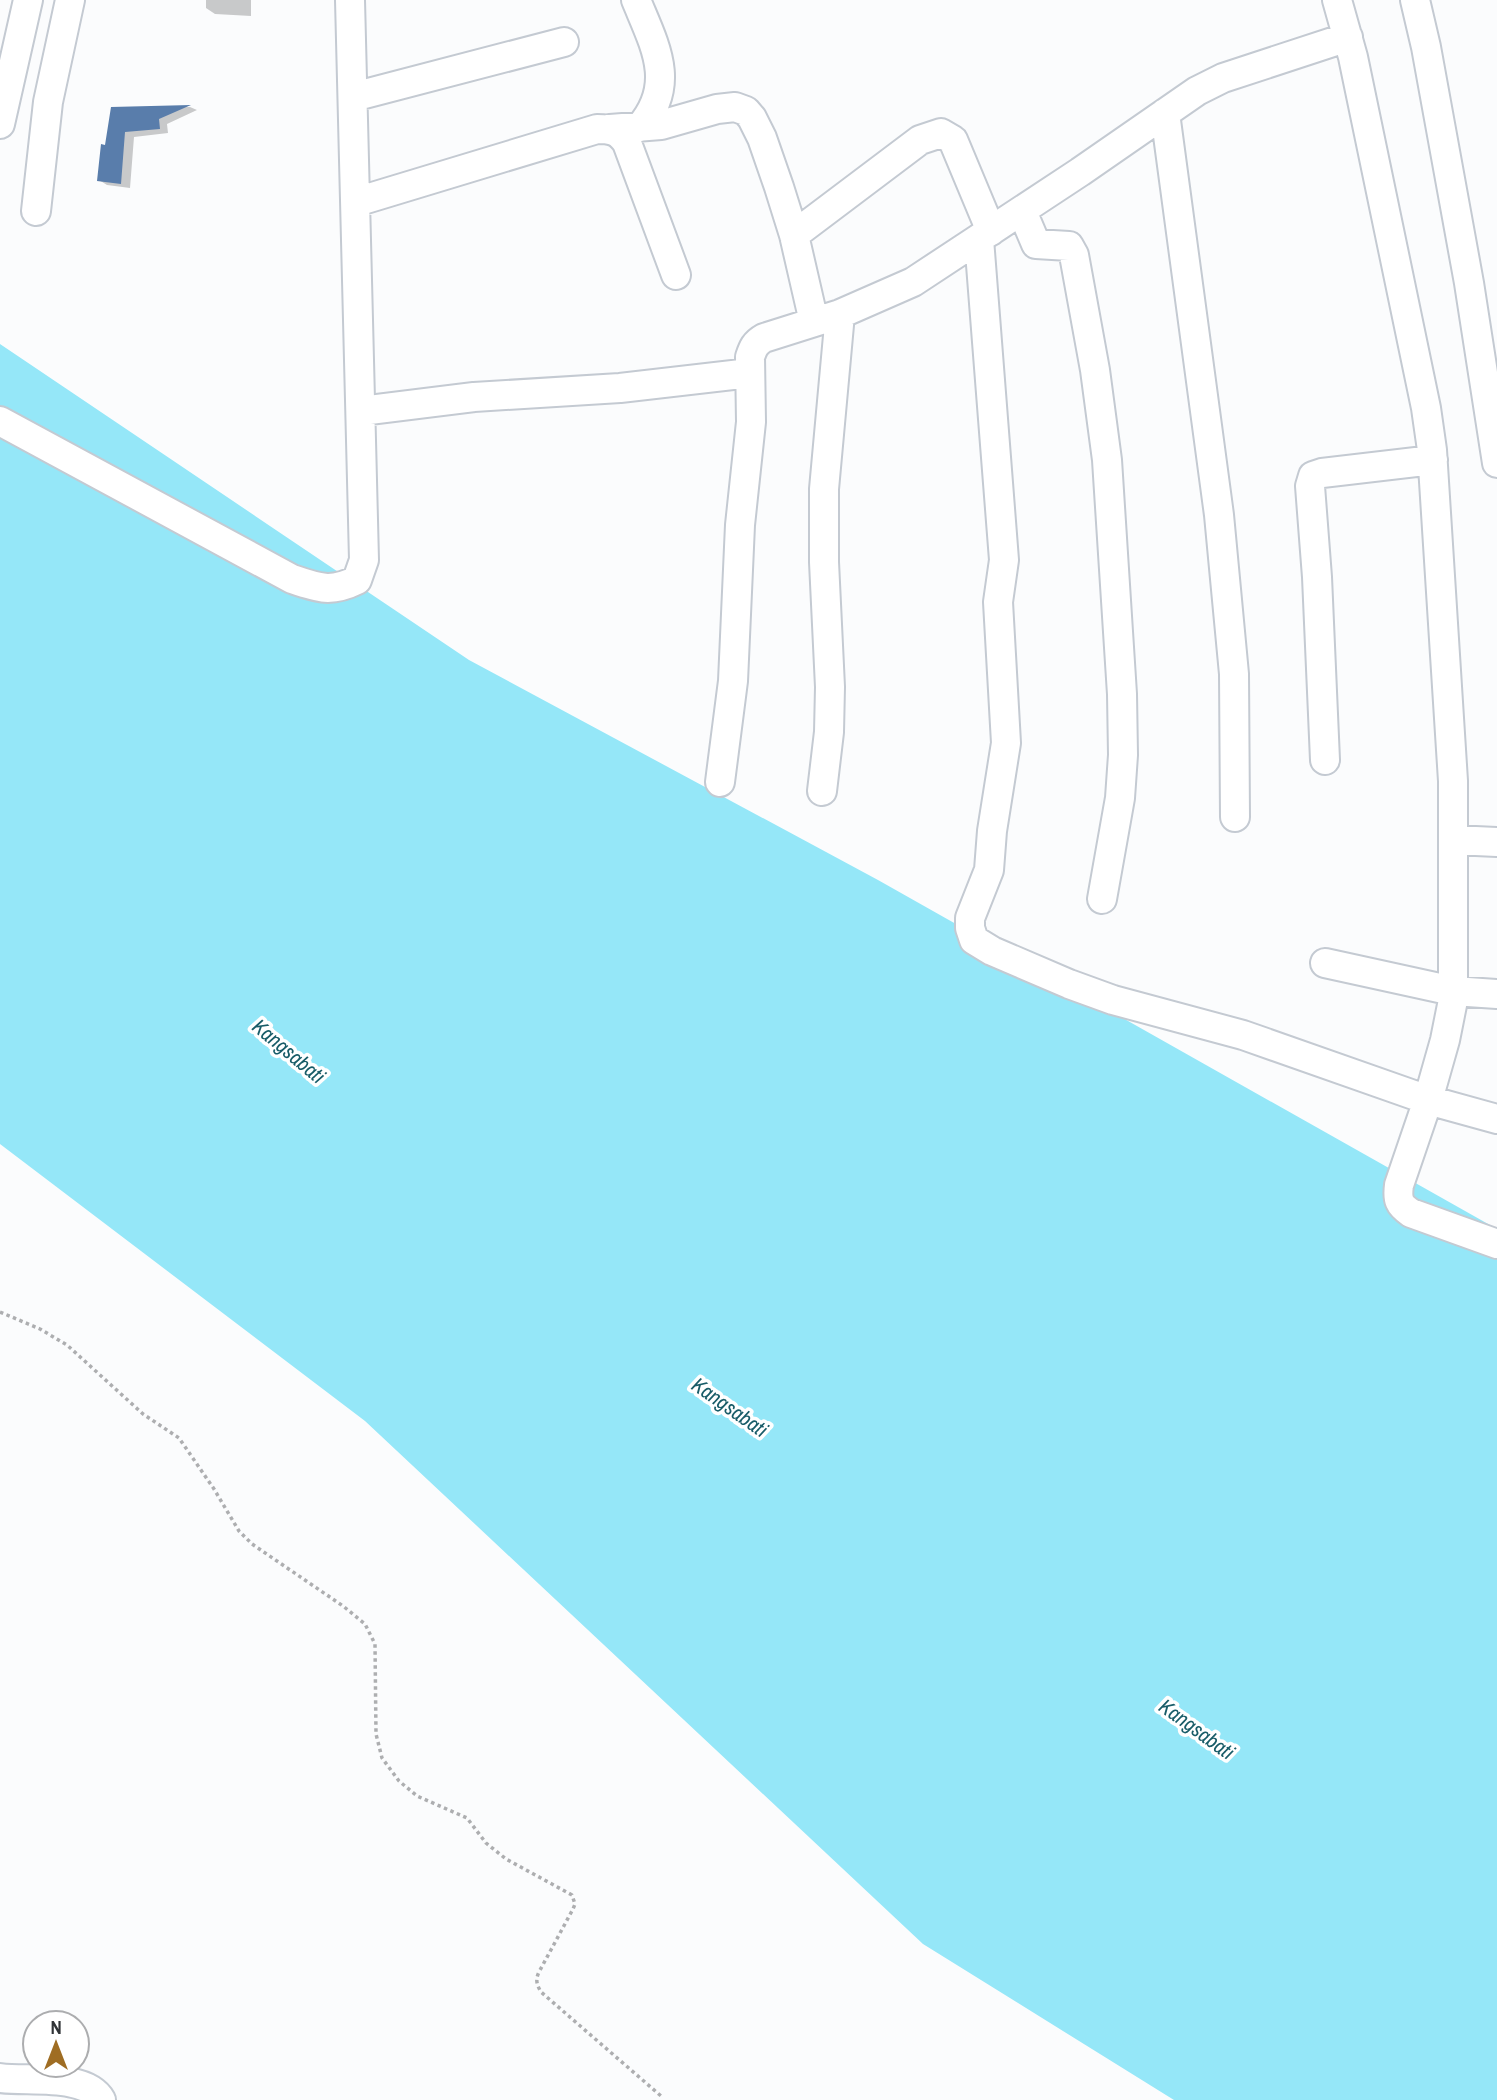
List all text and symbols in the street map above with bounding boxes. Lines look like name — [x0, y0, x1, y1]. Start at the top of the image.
water label: Kangsabati — [246, 1012, 332, 1090]
water label: Kangsabati — [686, 1370, 774, 1444]
water label: Kangsabati — [1153, 1692, 1241, 1766]
north arrow — [21, 2009, 91, 2079]
text: N — [50, 2014, 62, 2040]

